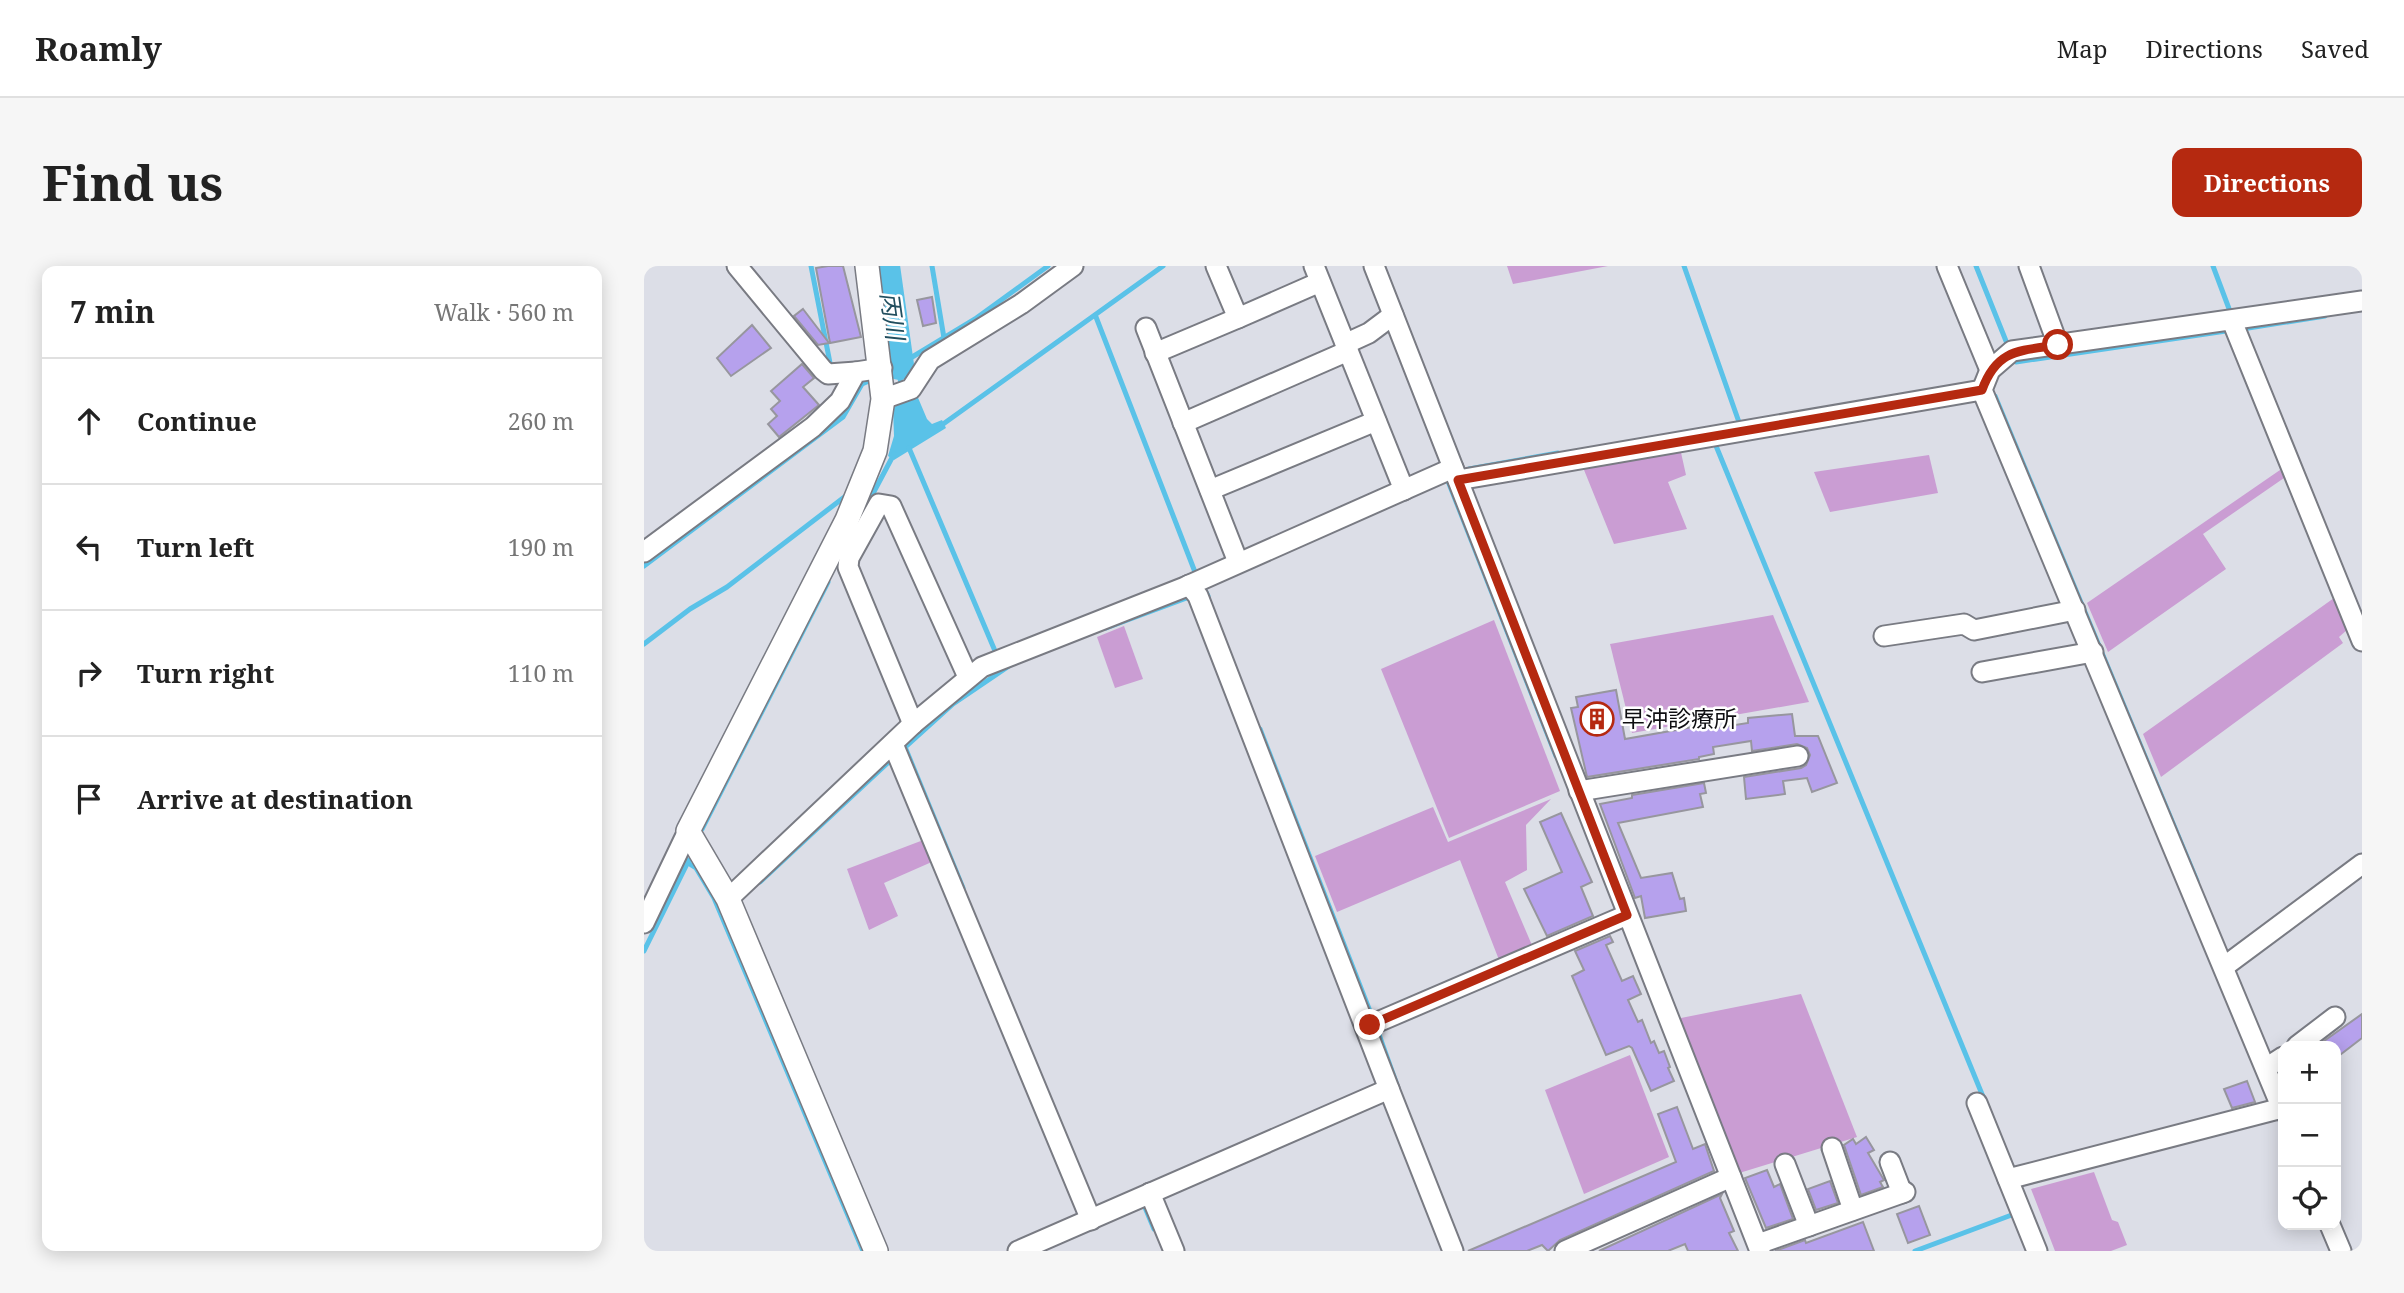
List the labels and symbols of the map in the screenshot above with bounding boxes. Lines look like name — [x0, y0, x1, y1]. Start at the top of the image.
water label: 丙川 — [874, 290, 914, 345]
route start — [2042, 329, 2073, 360]
building icon: 早沖診療所 — [1578, 700, 1616, 738]
place label: 早沖診療所 — [1622, 702, 1737, 734]
route end — [1354, 1009, 1385, 1040]

